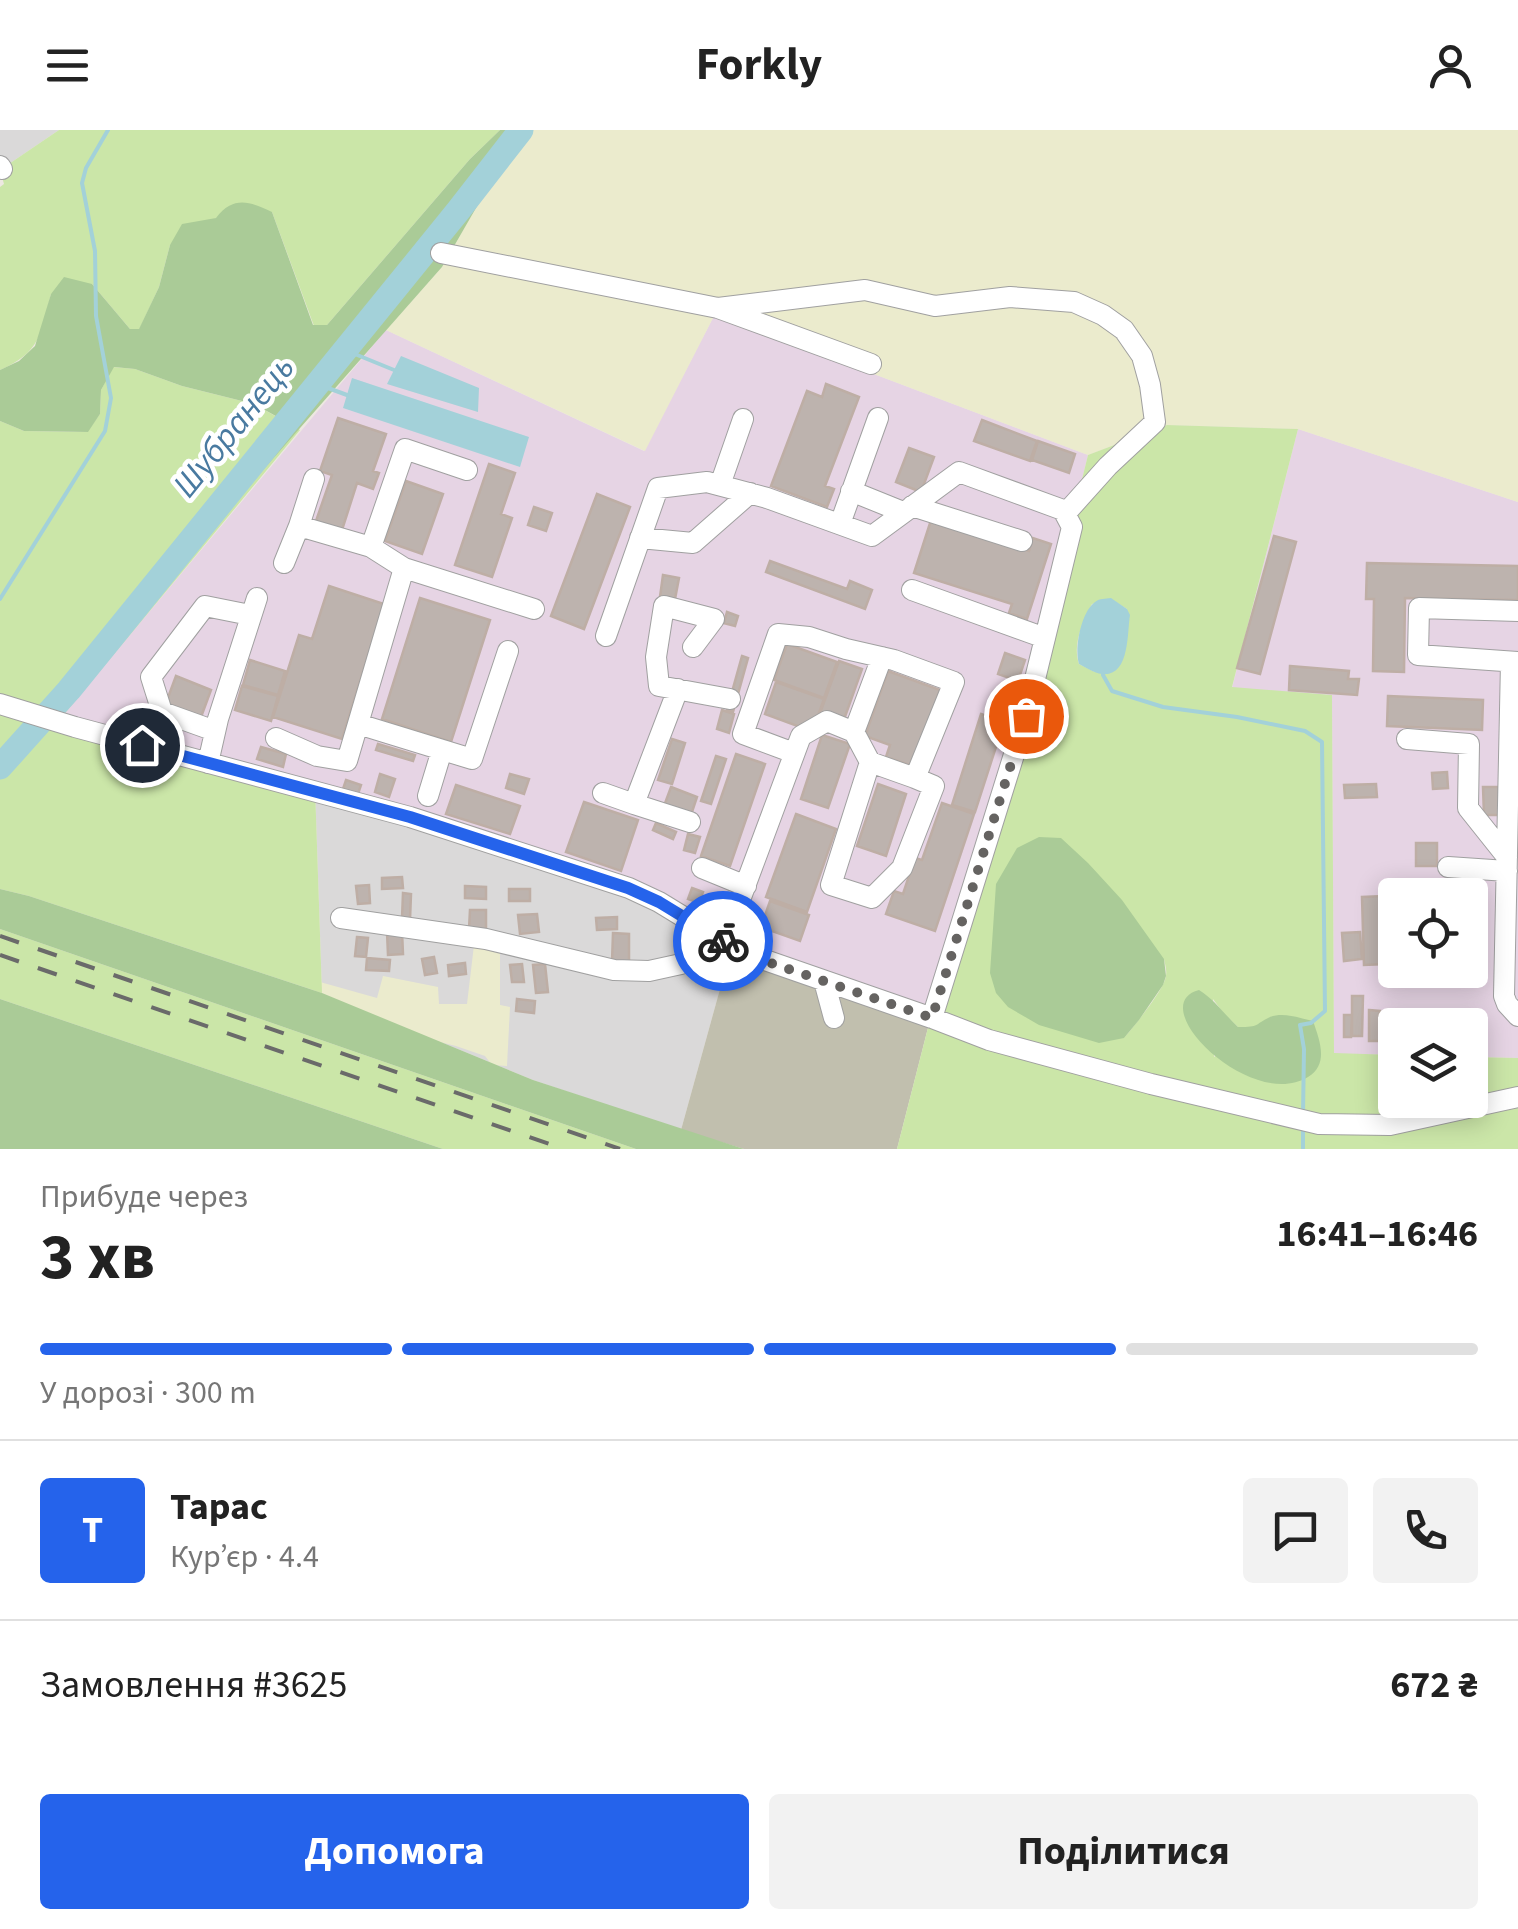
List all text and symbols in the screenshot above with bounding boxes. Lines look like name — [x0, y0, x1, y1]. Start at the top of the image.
text: Forkly — [696, 33, 822, 97]
icon: menu — [40, 38, 95, 93]
icon: person — [1423, 38, 1478, 93]
water label: Шубранець — [161, 345, 307, 508]
pin — [984, 674, 1069, 759]
icon: bag — [999, 689, 1054, 744]
pin — [100, 703, 185, 788]
icon: home — [115, 718, 170, 773]
map controls — [1378, 878, 1488, 1118]
button: locate — [1378, 878, 1488, 988]
courier — [673, 891, 773, 991]
icon: bike — [696, 914, 751, 969]
button: layers — [1378, 1008, 1488, 1118]
text: Прибуде через — [40, 1174, 248, 1220]
text: 16:41–16:46 — [1276, 1207, 1478, 1261]
text: 3 хв — [40, 1211, 155, 1304]
text: У дорозі · 300 m — [40, 1370, 256, 1416]
button: chat — [1243, 1478, 1348, 1583]
button: phone — [1373, 1478, 1478, 1583]
text: Тарас — [170, 1480, 268, 1534]
text: Т — [82, 1503, 103, 1557]
text: Кур’єр · 4.4 — [170, 1534, 319, 1580]
text: Замовлення #3625 — [40, 1658, 347, 1712]
text: 672 ₴ — [1390, 1658, 1478, 1712]
button: Допомога — [40, 1794, 749, 1909]
button: Поділитися — [769, 1794, 1478, 1909]

